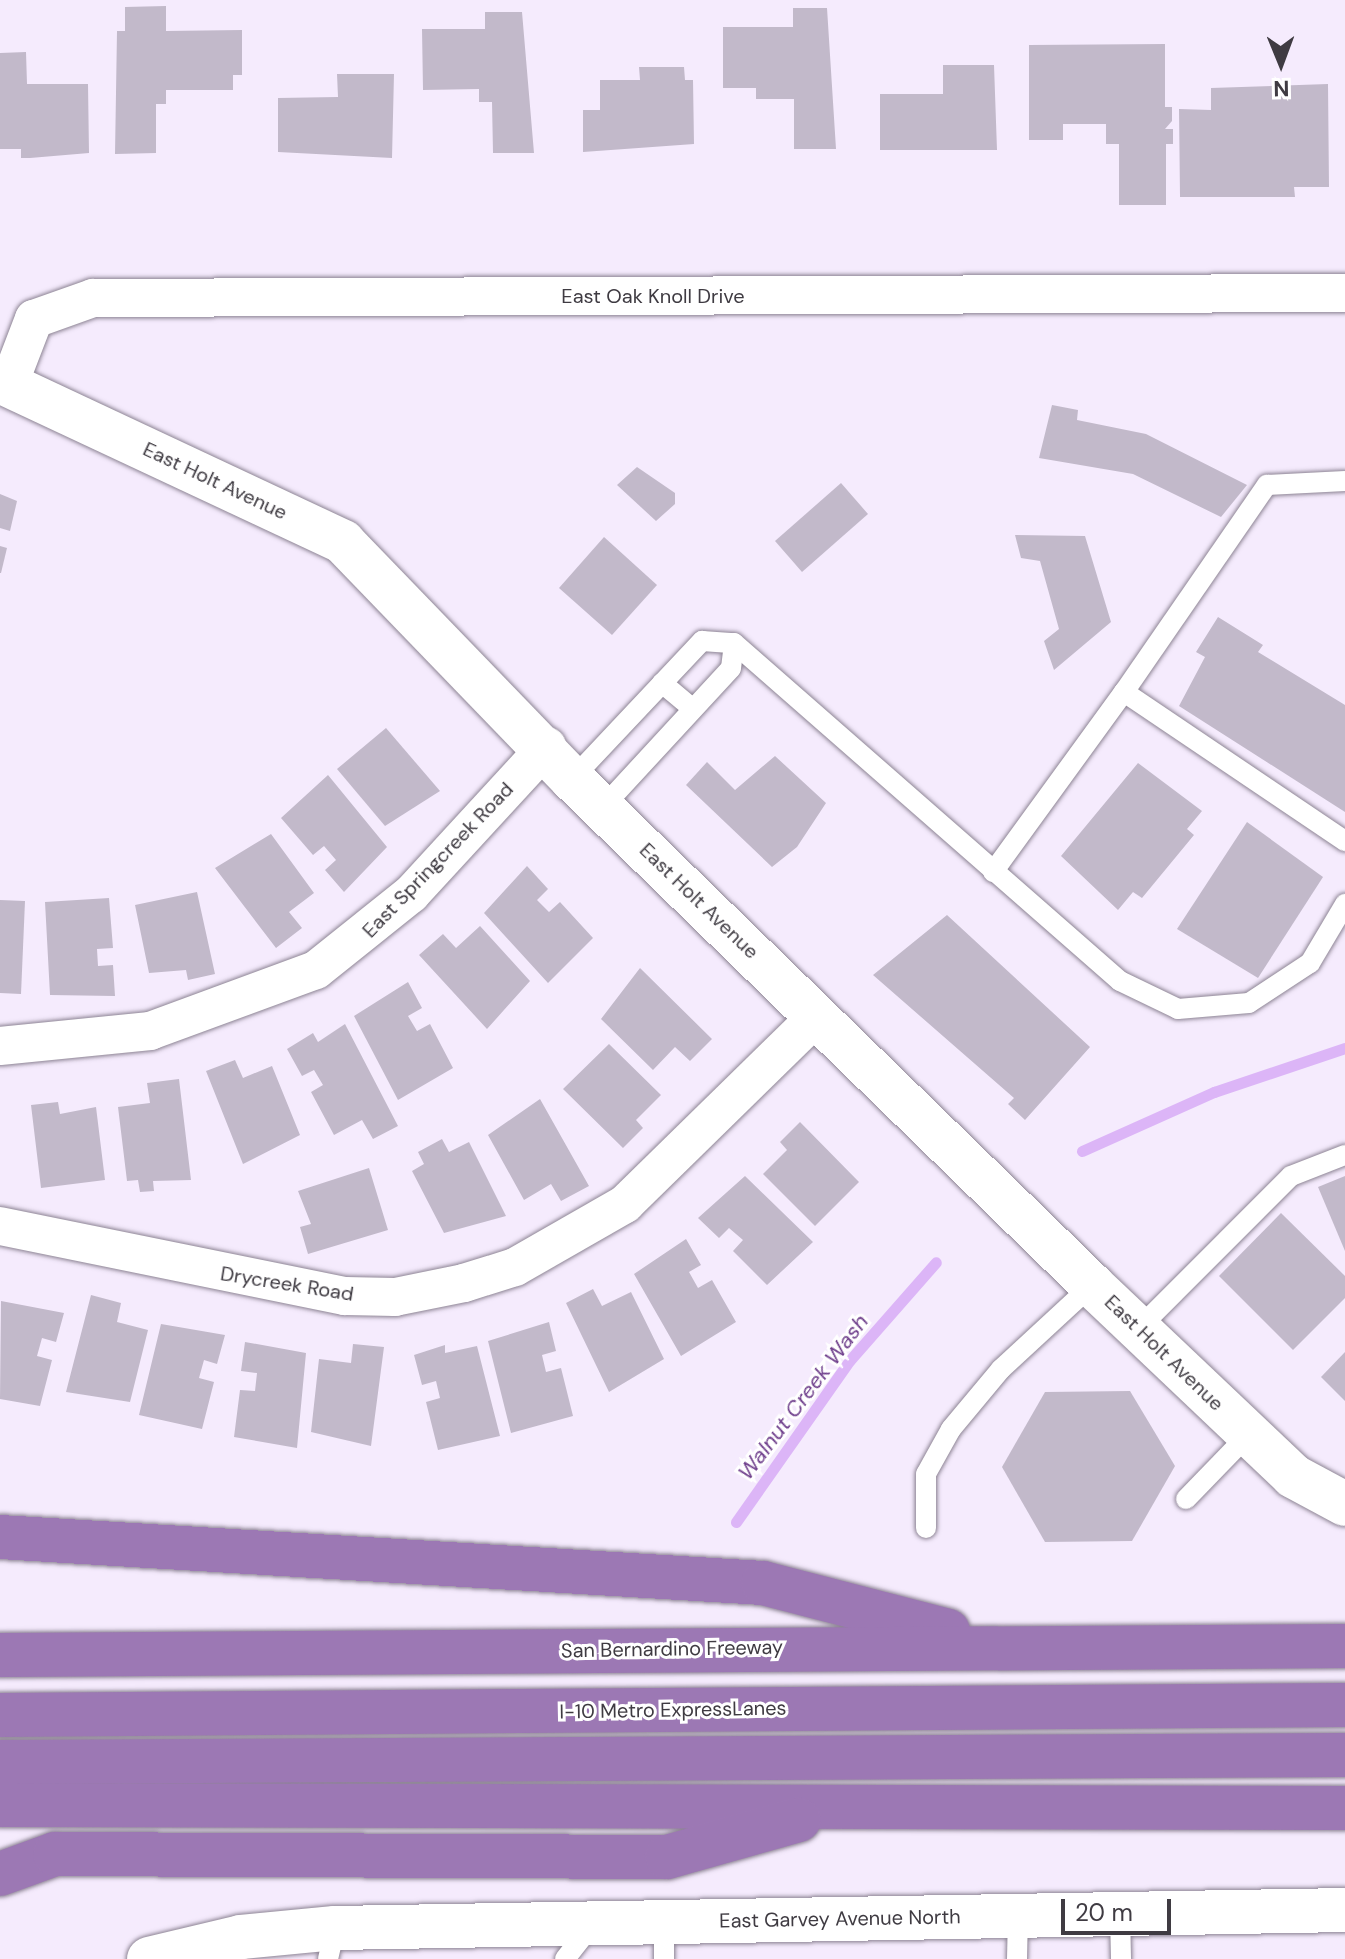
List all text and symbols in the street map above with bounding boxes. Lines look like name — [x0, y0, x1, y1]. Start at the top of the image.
north arrow — [1241, 24, 1321, 104]
text: N — [1273, 74, 1290, 103]
street label: East Oak Knoll Drive — [561, 284, 745, 308]
street label: East Holt Avenue — [139, 437, 291, 525]
street label: East Springcreek Road — [358, 777, 518, 943]
street label: East Holt Avenue — [635, 838, 763, 964]
street label: Drycreek Road — [219, 1262, 355, 1306]
street label: East Holt Avenue — [1100, 1290, 1228, 1416]
water label: Walnut Creek Wash — [732, 1309, 874, 1485]
street label: San Bernardino Freeway — [561, 1635, 783, 1663]
street label: I-10 Metro ExpressLanes — [559, 1696, 787, 1724]
scale bar — [1065, 1883, 1175, 1933]
text: 20 m — [1075, 1897, 1133, 1928]
street label: East Garvey Avenue North — [719, 1905, 961, 1933]

